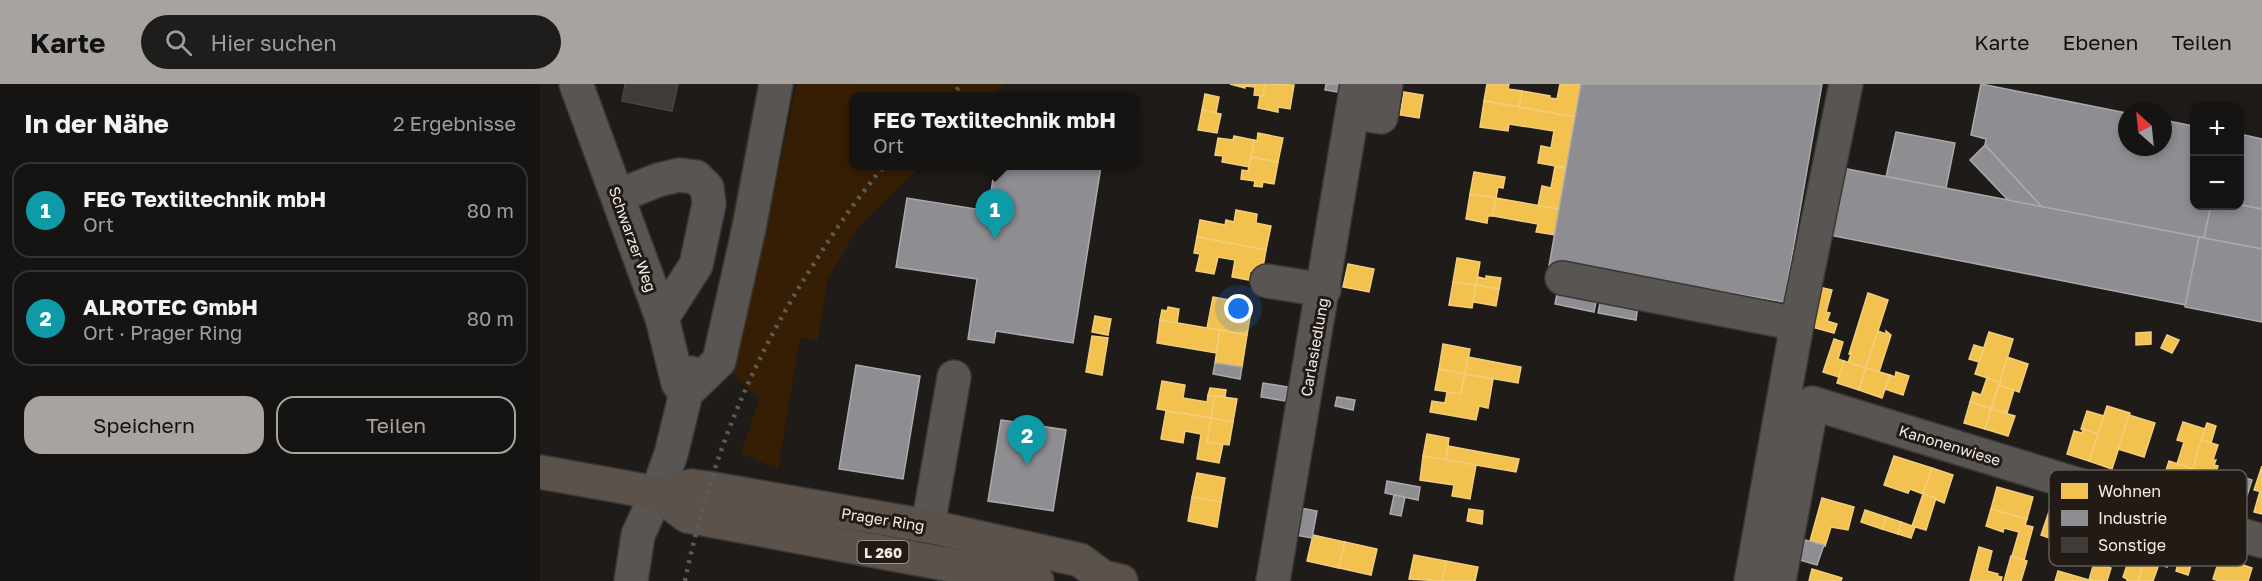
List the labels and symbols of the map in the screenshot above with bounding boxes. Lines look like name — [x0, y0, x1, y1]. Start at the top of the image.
north arrow — [2118, 102, 2172, 156]
street label: Schwarzer Weg — [606, 184, 660, 294]
pin: 1 — [976, 190, 1014, 239]
your location — [1224, 294, 1253, 323]
street label: Carlasiedlung — [1296, 296, 1332, 398]
pin: 2 — [1008, 416, 1046, 465]
street label: Kanonenwiese — [1897, 421, 2003, 469]
legend — [2049, 470, 2247, 566]
text: Wohnen — [2098, 481, 2161, 501]
street label: Prager Ring — [840, 504, 926, 534]
text: Industrie — [2098, 508, 2167, 528]
text: Sonstige — [2098, 535, 2166, 555]
road number: L 260 — [858, 541, 908, 563]

